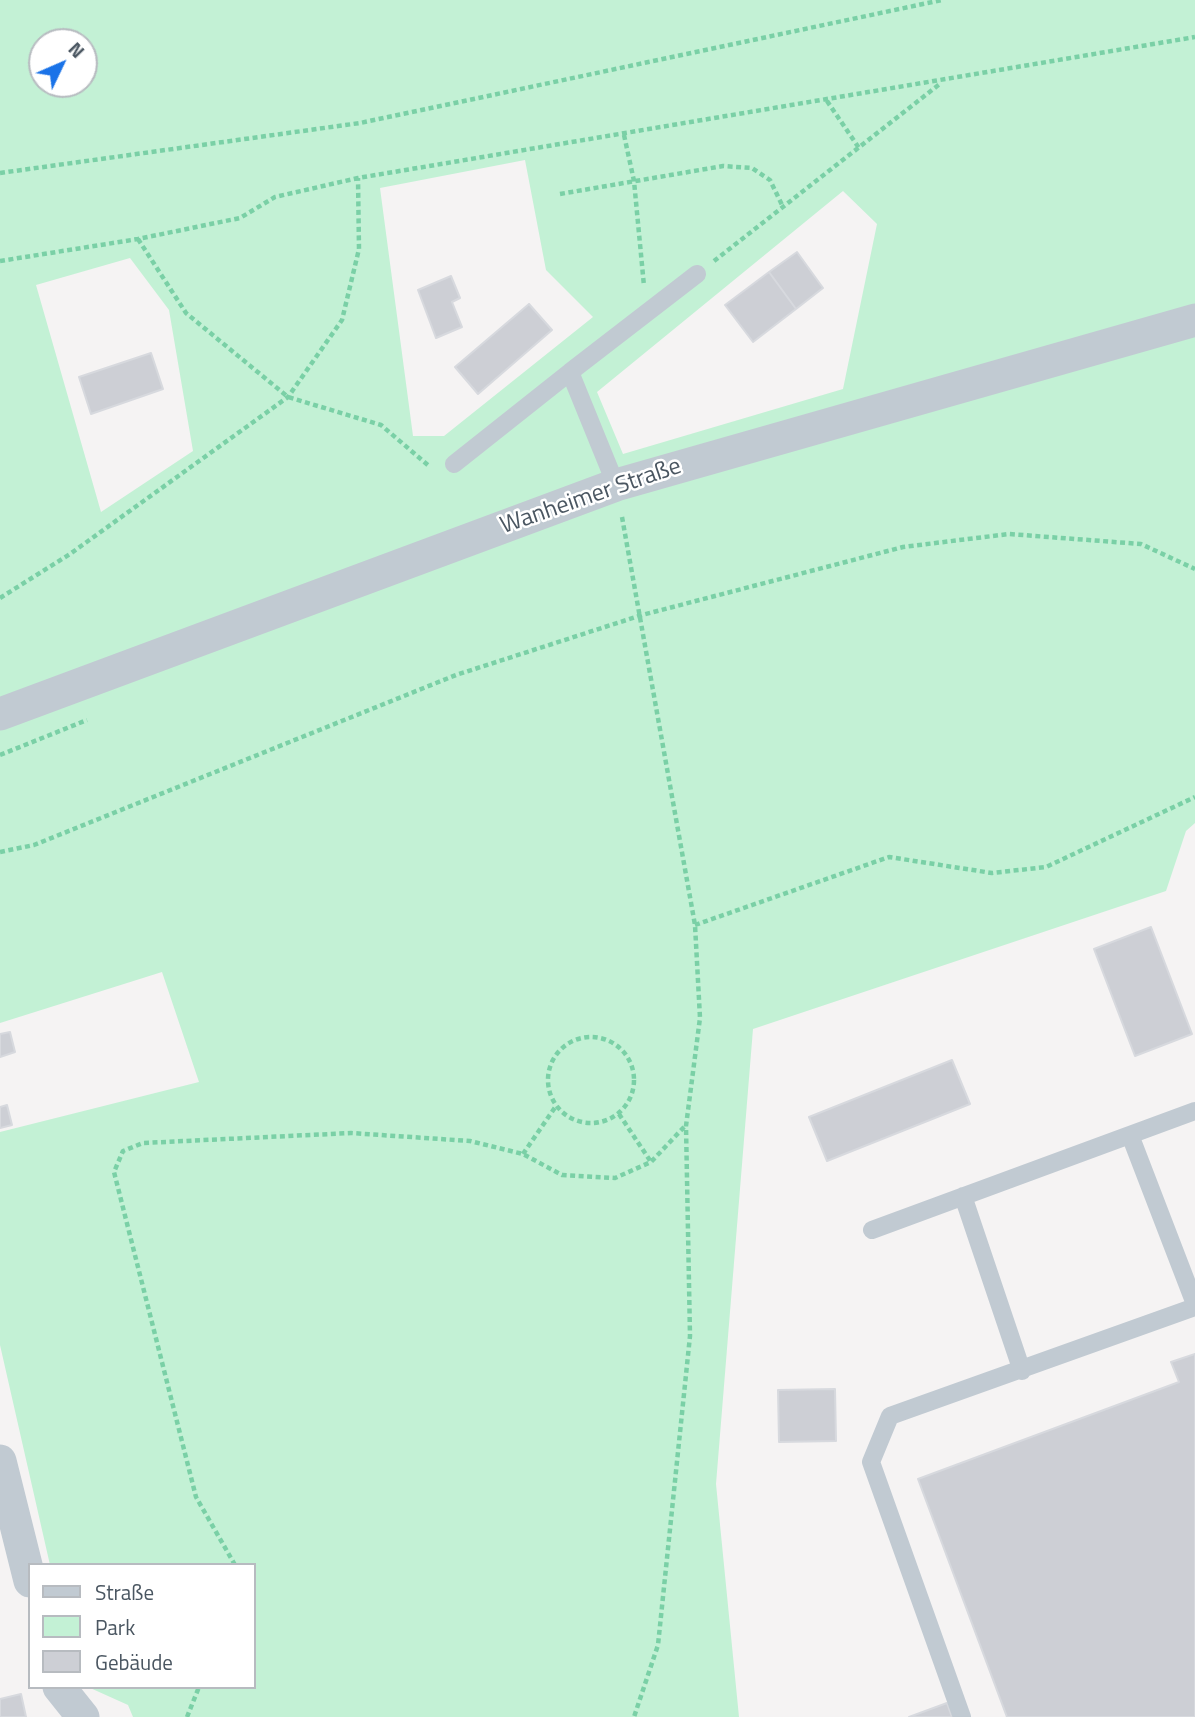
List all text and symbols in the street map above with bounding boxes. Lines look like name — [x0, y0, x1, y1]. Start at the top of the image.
north arrow — [28, 28, 98, 98]
text: N — [62, 35, 92, 64]
street label: Wanheimer Straße — [497, 453, 685, 541]
legend — [28, 1563, 256, 1689]
text: Straße — [95, 1576, 154, 1608]
text: Park — [95, 1611, 135, 1643]
text: Gebäude — [95, 1646, 173, 1678]

